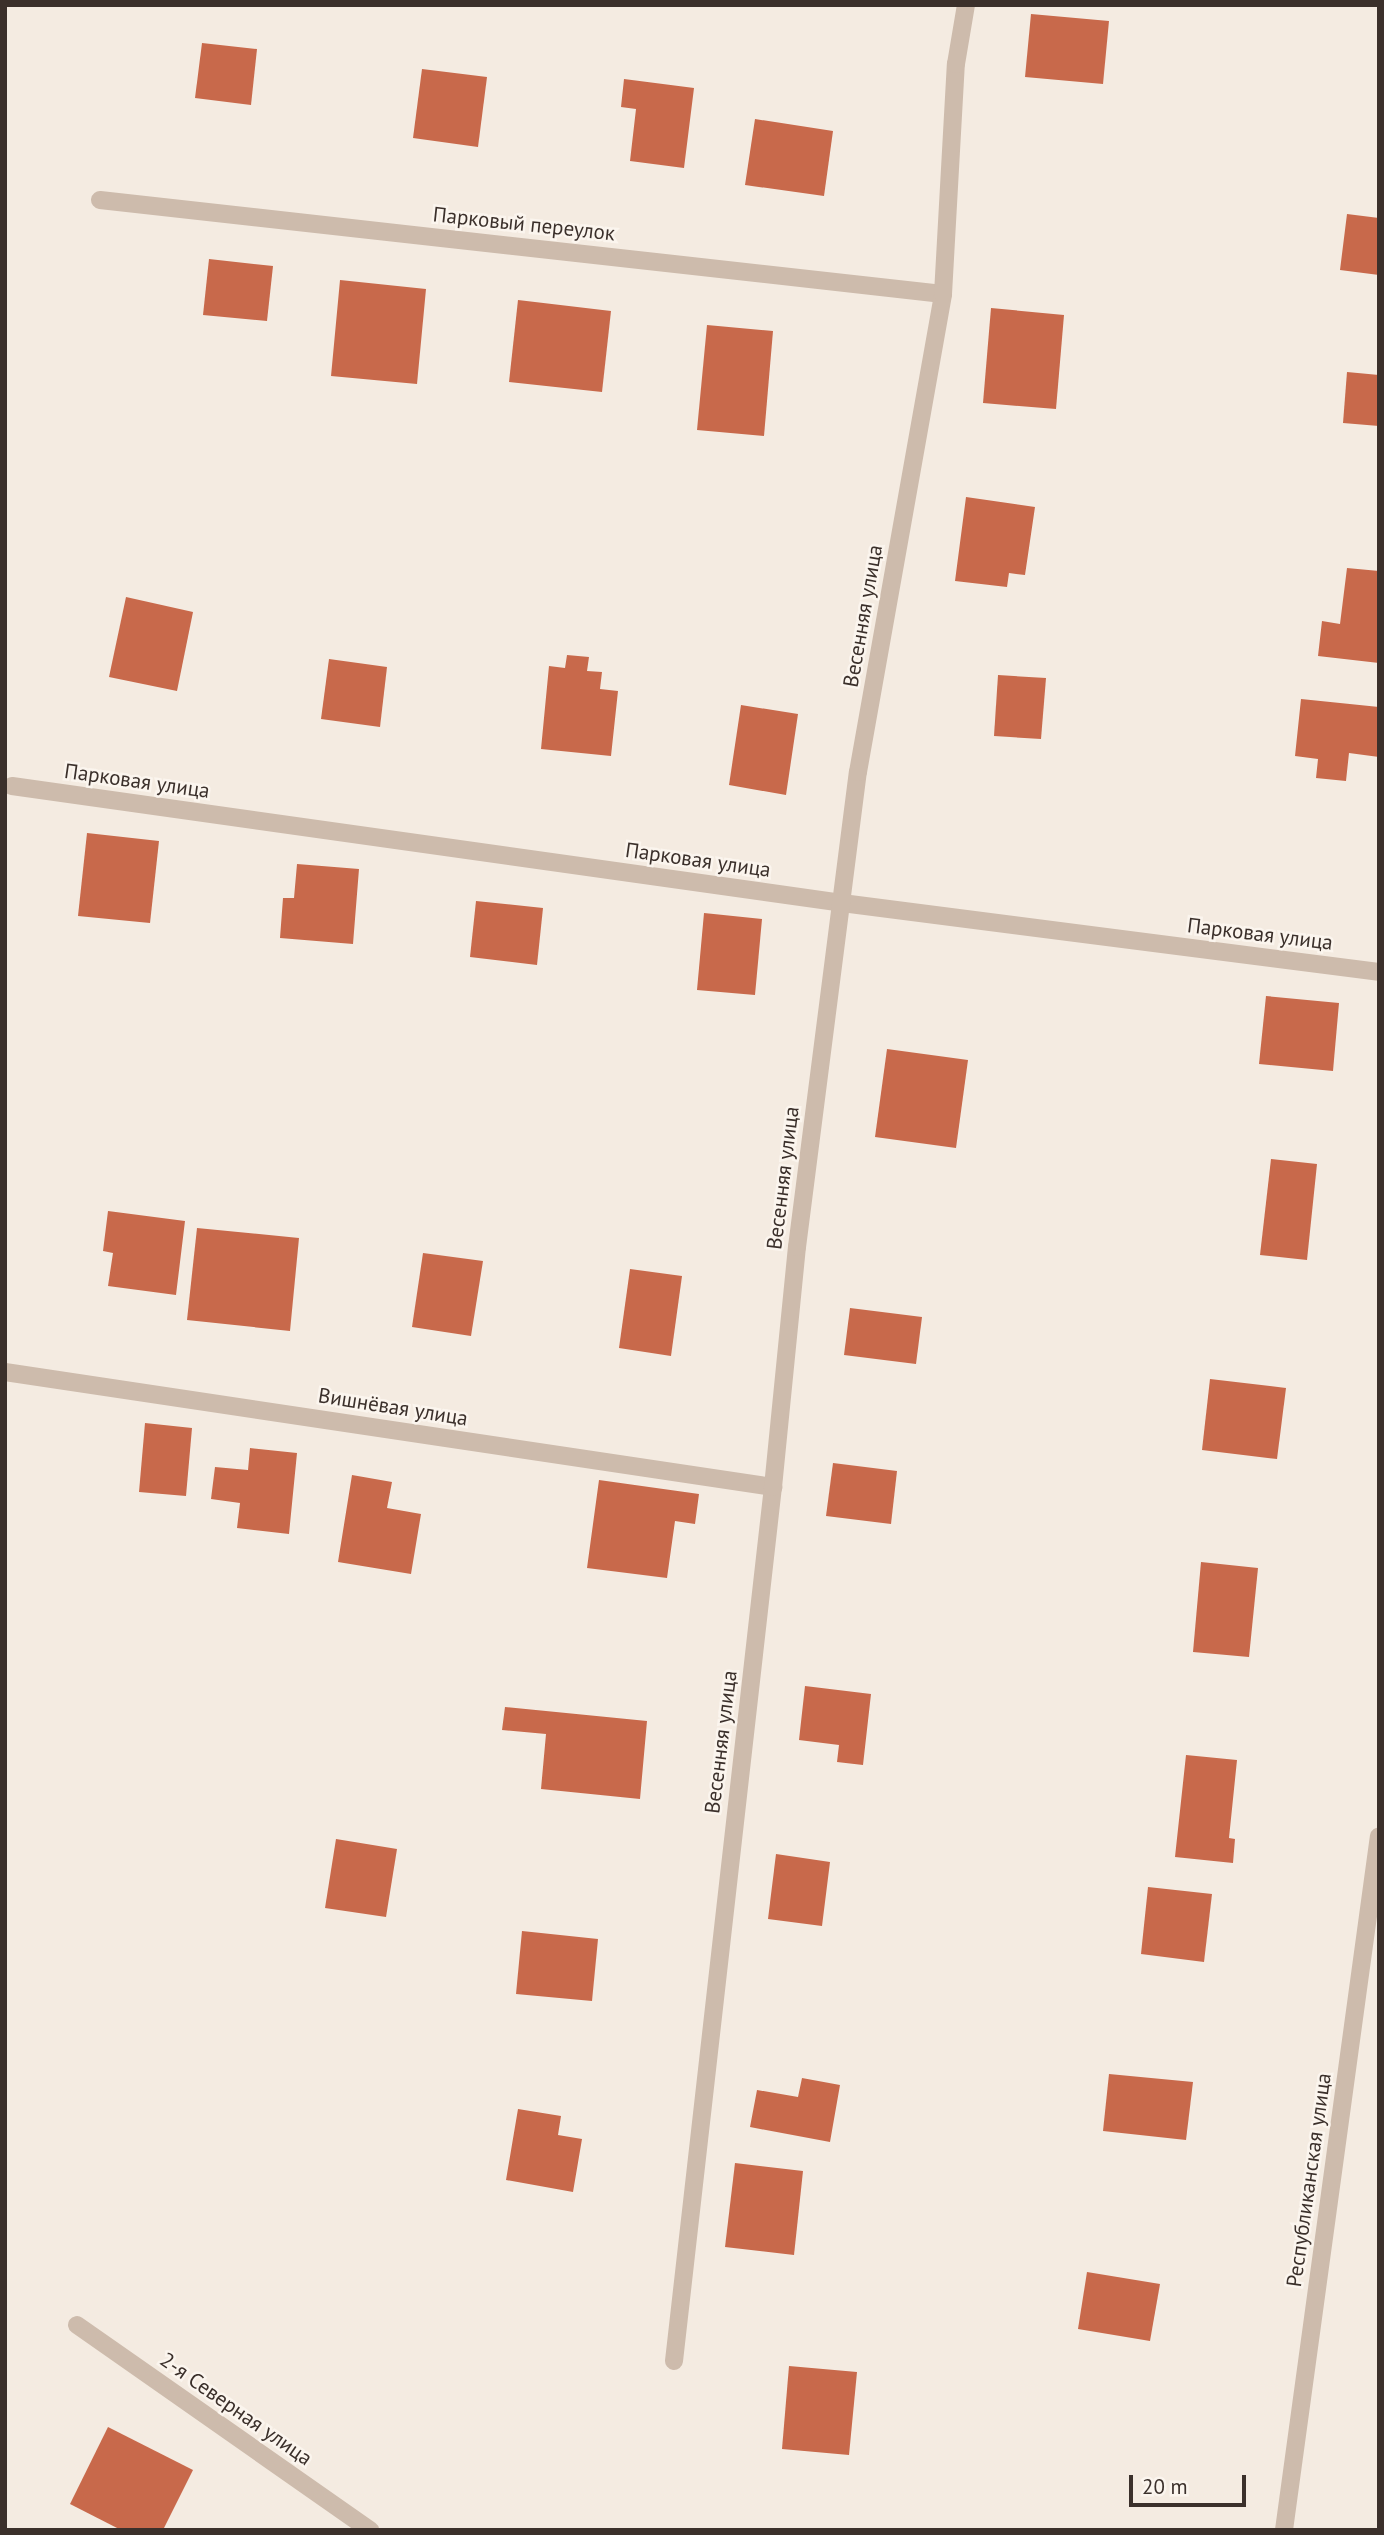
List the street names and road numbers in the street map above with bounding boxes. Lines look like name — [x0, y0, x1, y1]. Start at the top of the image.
street label: Парковый переулок — [432, 202, 616, 246]
street label: Весенняя улица — [838, 543, 888, 689]
street label: Парковая улица — [63, 758, 211, 804]
street label: Парковая улица — [624, 837, 772, 883]
street label: Парковая улица — [1186, 913, 1334, 955]
street label: Весенняя улица — [762, 1105, 804, 1251]
street label: Вишнёвая улица — [316, 1383, 470, 1431]
street label: Весенняя улица — [700, 1669, 742, 1815]
street label: Республиканская улица — [1282, 2071, 1336, 2289]
street label: 2-я Северная улица — [155, 2347, 317, 2471]

